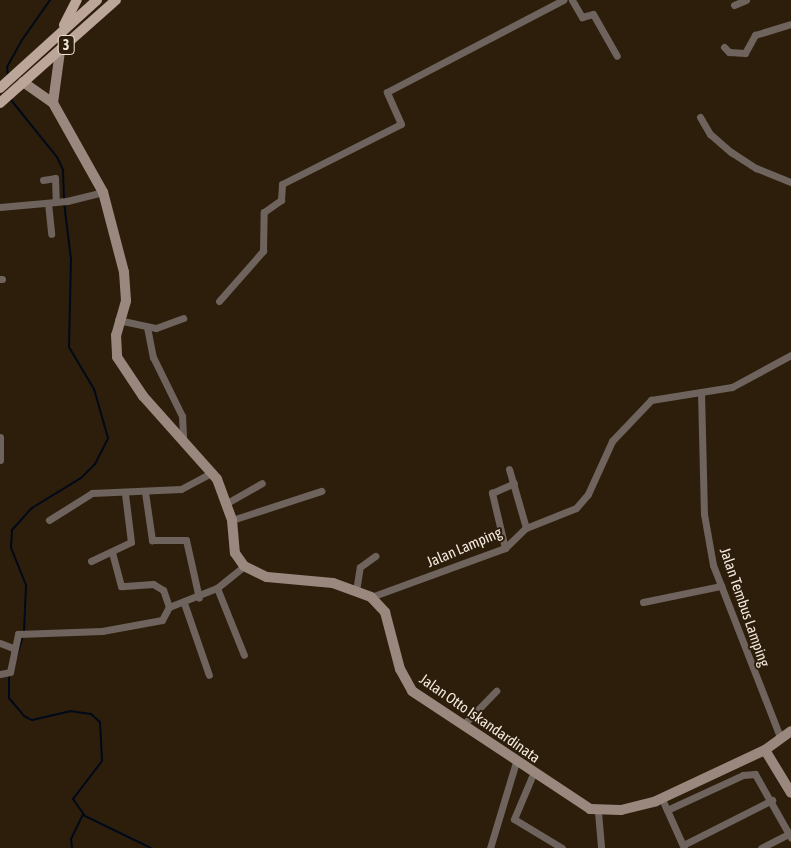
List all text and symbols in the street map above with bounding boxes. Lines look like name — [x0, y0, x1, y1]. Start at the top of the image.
road number: 3 — [57, 34, 75, 56]
street label: Jalan Lamping — [424, 523, 504, 571]
street label: Jalan Tembus Lamping — [716, 545, 774, 669]
street label: Jalan Otto Iskandardinata — [416, 670, 544, 766]

